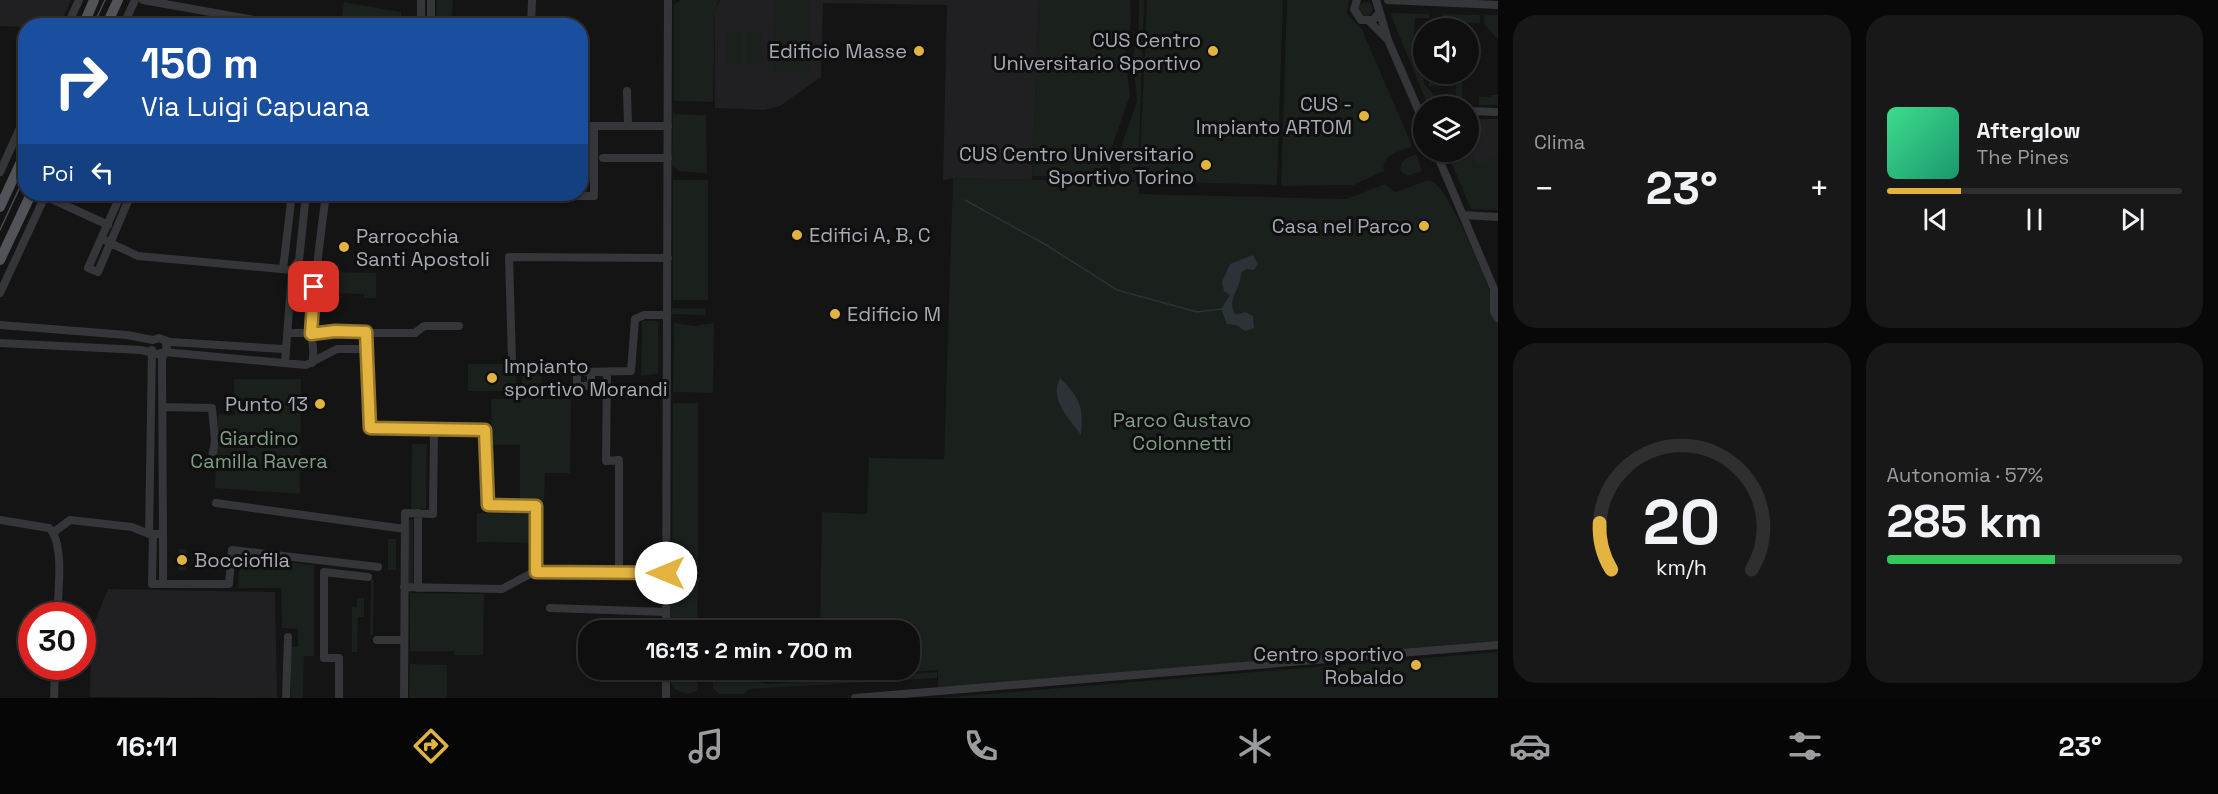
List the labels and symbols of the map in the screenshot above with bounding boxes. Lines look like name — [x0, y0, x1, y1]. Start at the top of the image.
place label: CUS Centro Universitario Sportivo — [993, 27, 1201, 76]
place label: Edificio Masse — [769, 38, 907, 64]
marker: Edificio Masse — [912, 44, 926, 58]
marker: CUS Centro Universitario Sportivo — [1206, 44, 1220, 58]
place label: CUS - Impianto ARTOM — [1196, 91, 1352, 140]
marker: CUS - Impianto ARTOM — [1357, 109, 1371, 123]
place label: CUS Centro Universitario Sportivo Torino — [959, 141, 1194, 190]
marker: CUS Centro Universitario Sportivo Torino — [1199, 158, 1213, 172]
place label: Casa nel Parco — [1272, 213, 1412, 239]
marker: Casa nel Parco — [1417, 219, 1431, 233]
place label: Edifici A, B, C — [809, 222, 931, 248]
place label: Parrocchia Santi Apostoli — [356, 223, 490, 272]
marker: Edifici A, B, C — [790, 228, 804, 242]
marker: Parrocchia Santi Apostoli — [337, 240, 351, 254]
pin — [288, 261, 339, 312]
place label: Edificio M — [847, 301, 941, 327]
marker: Edificio M — [828, 307, 842, 321]
place label: Impianto sportivo Morandi — [504, 353, 668, 402]
marker: Impianto sportivo Morandi — [485, 371, 499, 385]
place label: Punto 13 — [225, 391, 308, 417]
marker: Punto 13 — [313, 397, 327, 411]
park label: Parco Gustavo Colonnetti — [1113, 407, 1251, 456]
park label: Giardino Camilla Ravera — [190, 425, 328, 474]
position arrow — [634, 541, 698, 605]
place label: Bocciofila — [194, 547, 290, 573]
marker: Bocciofila — [175, 553, 189, 567]
speed limit sign: 30 — [18, 602, 96, 680]
place label: Centro sportivo Robaldo — [1253, 641, 1404, 690]
marker: Centro sportivo Robaldo — [1409, 658, 1423, 672]

